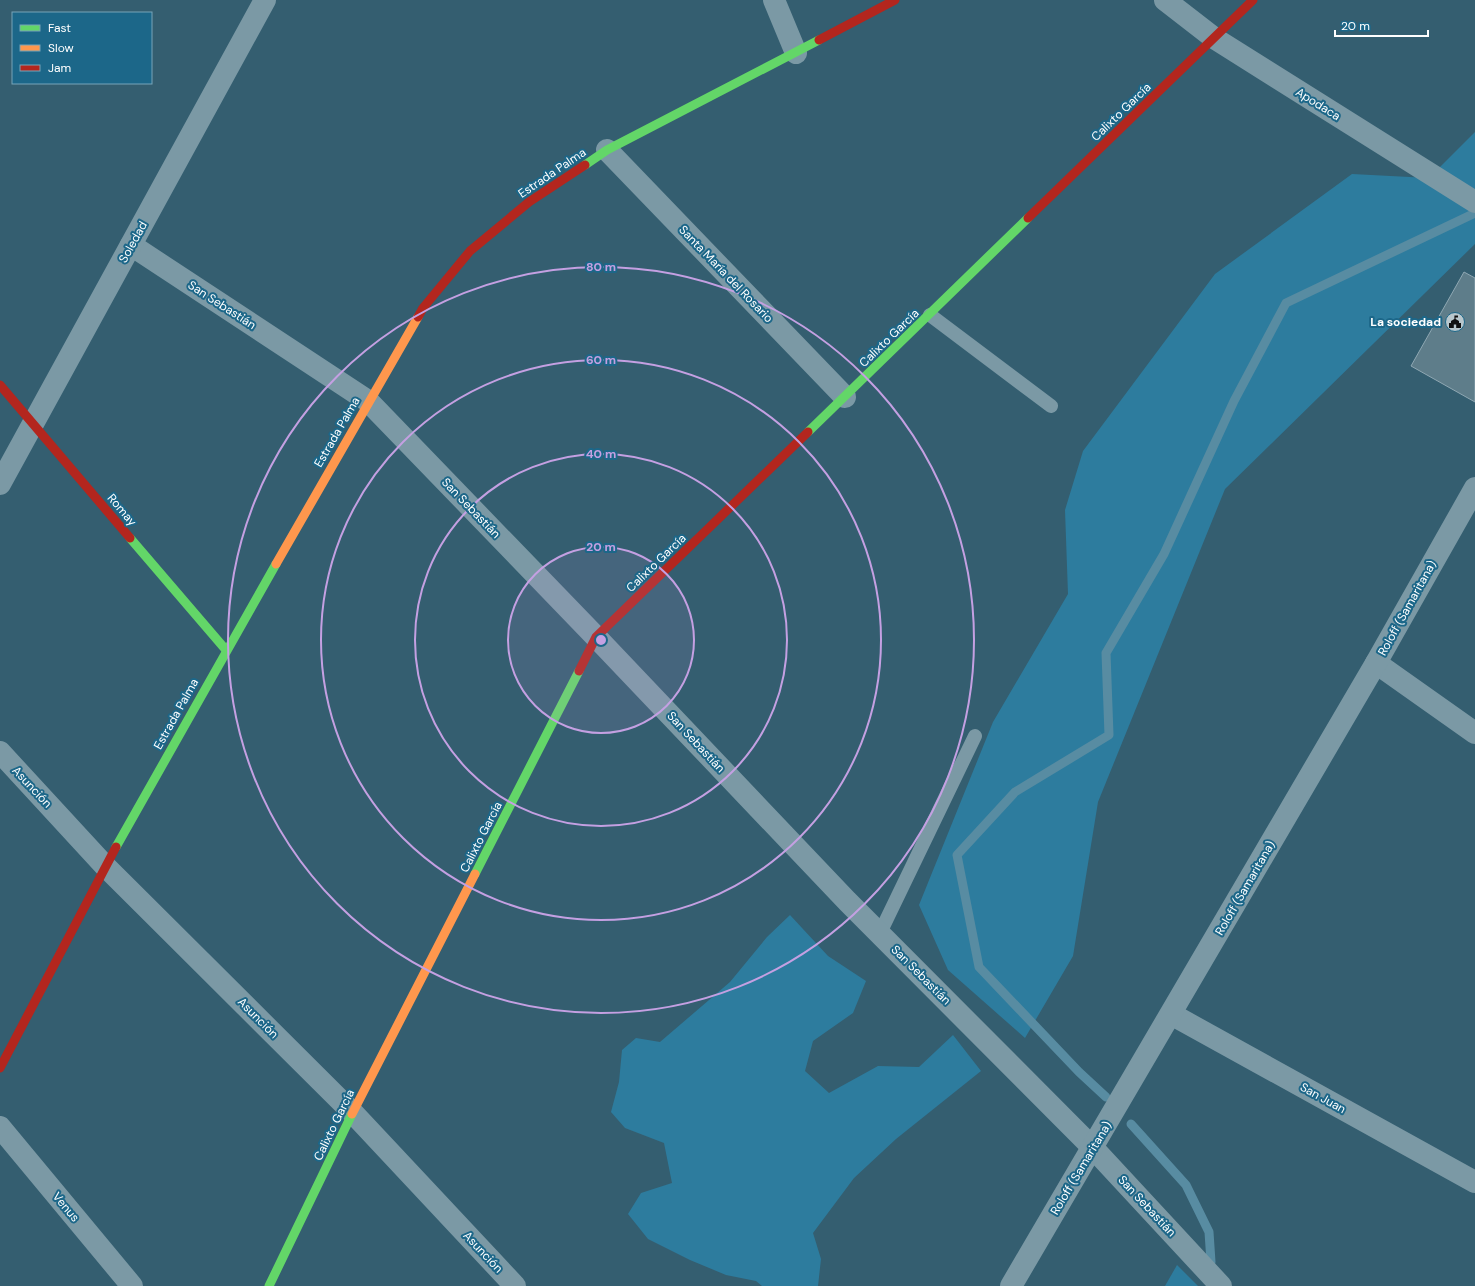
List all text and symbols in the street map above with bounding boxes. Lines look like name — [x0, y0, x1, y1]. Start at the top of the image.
legend — [12, 12, 152, 84]
scale bar — [1335, 12, 1428, 38]
text: 20 m — [1341, 18, 1370, 34]
text: Fast — [48, 20, 71, 36]
text: Slow — [48, 40, 74, 56]
text: Jam — [48, 60, 71, 76]
street label: Calixto García — [1088, 79, 1154, 145]
street label: Apodaca — [1293, 84, 1343, 124]
street label: Estrada Palma — [515, 144, 589, 202]
street label: Soledad — [115, 218, 151, 266]
street label: Santa María del Rosario — [675, 222, 777, 326]
text: 80 m — [586, 259, 616, 275]
street label: San Sebastián — [185, 277, 259, 333]
street label: Calixto García — [856, 305, 922, 371]
public building icon: La sociedad — [1444, 311, 1466, 333]
place label: La sociedad — [1370, 314, 1441, 330]
text: 60 m — [586, 352, 616, 368]
street label: Estrada Palma — [310, 394, 364, 470]
text: 40 m — [586, 446, 616, 462]
street label: San Sebastián — [438, 474, 504, 542]
street label: Romay — [104, 490, 140, 530]
street label: Calixto García — [623, 530, 689, 596]
text: 20 m — [586, 539, 616, 555]
street label: Roloff (Samaritana) — [1374, 557, 1440, 659]
centre of rings — [594, 633, 608, 647]
street label: Estrada Palma — [150, 676, 202, 752]
street label: San Sebastián — [663, 708, 729, 776]
street label: Asunción — [9, 763, 55, 811]
street label: Calixto García — [456, 799, 506, 875]
street label: Roloff (Samaritana) — [1211, 838, 1279, 938]
street label: San Sebastián — [888, 942, 954, 1008]
street label: Asunción — [234, 994, 282, 1042]
street label: San Juan — [1297, 1079, 1349, 1117]
street label: Calixto García — [310, 1087, 358, 1163]
street label: Roloff (Samaritana) — [1047, 1118, 1115, 1218]
street label: San Sebastián — [1114, 1172, 1180, 1240]
street label: Venus — [49, 1189, 83, 1225]
street label: Asunción — [460, 1228, 506, 1276]

